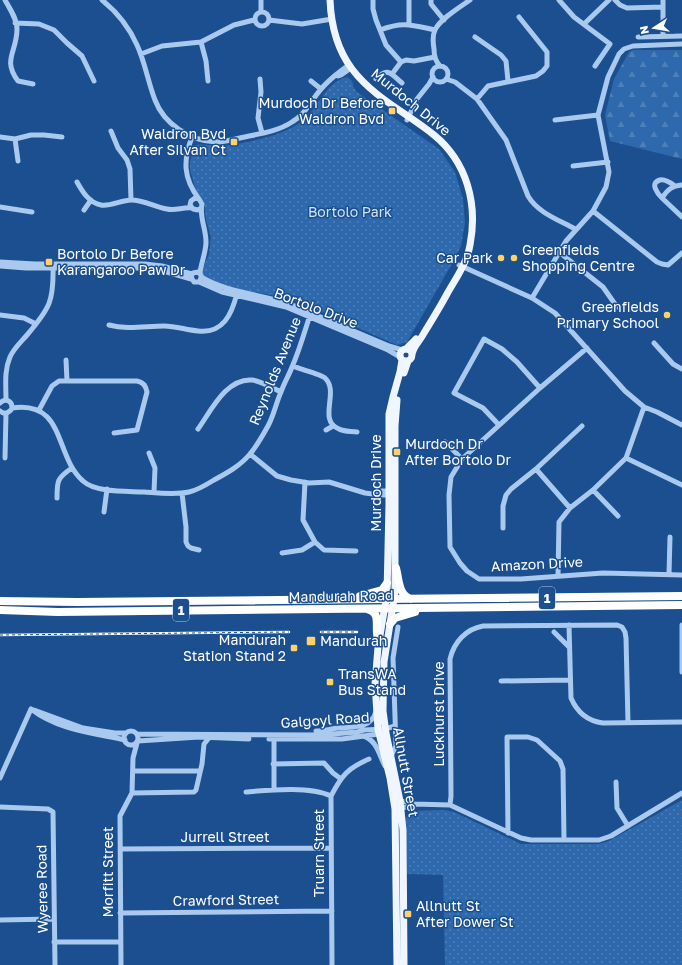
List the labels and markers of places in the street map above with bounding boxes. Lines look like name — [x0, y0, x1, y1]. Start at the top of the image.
place label: Murdoch Dr Before Waldron Bvd — [258, 94, 384, 127]
marker: Murdoch Dr Before Waldron Bvd — [387, 106, 397, 116]
place label: Waldron Bvd After Silvan Ct — [129, 125, 226, 158]
marker: Waldron Bvd After Silvan Ct — [229, 137, 239, 147]
place label: Greenfields Shopping Centre — [522, 241, 635, 274]
place label: Bortolo Dr Before Karangaroo Paw Dr — [57, 245, 186, 278]
place label: Car Park — [436, 249, 493, 266]
marker: Car Park — [496, 253, 506, 263]
marker: Greenfields Shopping Centre — [509, 253, 519, 263]
marker: Bortolo Dr Before Karangaroo Paw Dr — [44, 257, 54, 267]
place label: Greenfields Primary School — [557, 298, 659, 331]
marker: Greenfields Primary School — [662, 310, 672, 320]
place label: Murdoch Dr After Bortolo Dr — [405, 435, 512, 468]
marker: Murdoch Dr After Bortolo Dr — [392, 447, 402, 457]
place label: Mandurah Station Stand 2 — [183, 631, 286, 664]
place label: Mandurah — [320, 632, 387, 649]
marker: Mandurah — [305, 635, 317, 647]
marker: Mandurah Station Stand 2 — [289, 643, 299, 653]
place label: TransWA Bus Stand — [338, 665, 406, 698]
marker: TransWA Bus Stand — [325, 677, 335, 687]
place label: Allnutt St After Dower St — [416, 897, 514, 930]
marker: Allnutt St After Dower St — [403, 909, 413, 919]

